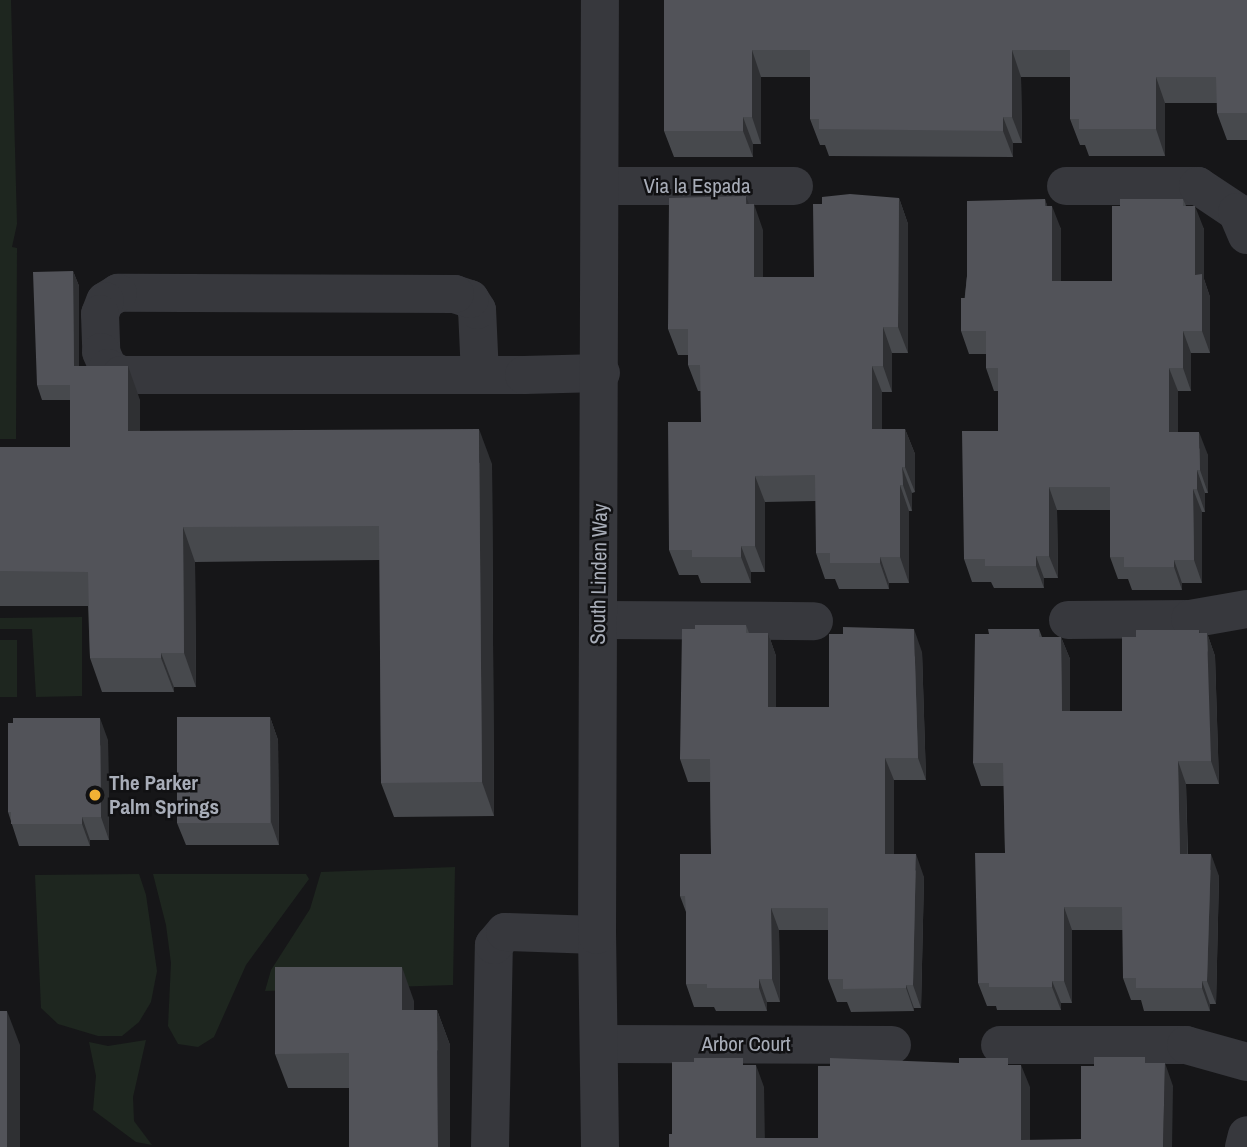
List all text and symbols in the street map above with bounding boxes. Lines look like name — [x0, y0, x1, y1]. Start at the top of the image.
street label: Via la Espada — [644, 173, 750, 199]
street label: South Linden Way — [585, 503, 613, 645]
place label: The Parker Palm Springs — [109, 770, 219, 820]
marker: The Parker Palm Springs — [87, 787, 103, 803]
street label: Arbor Court — [702, 1031, 790, 1057]

